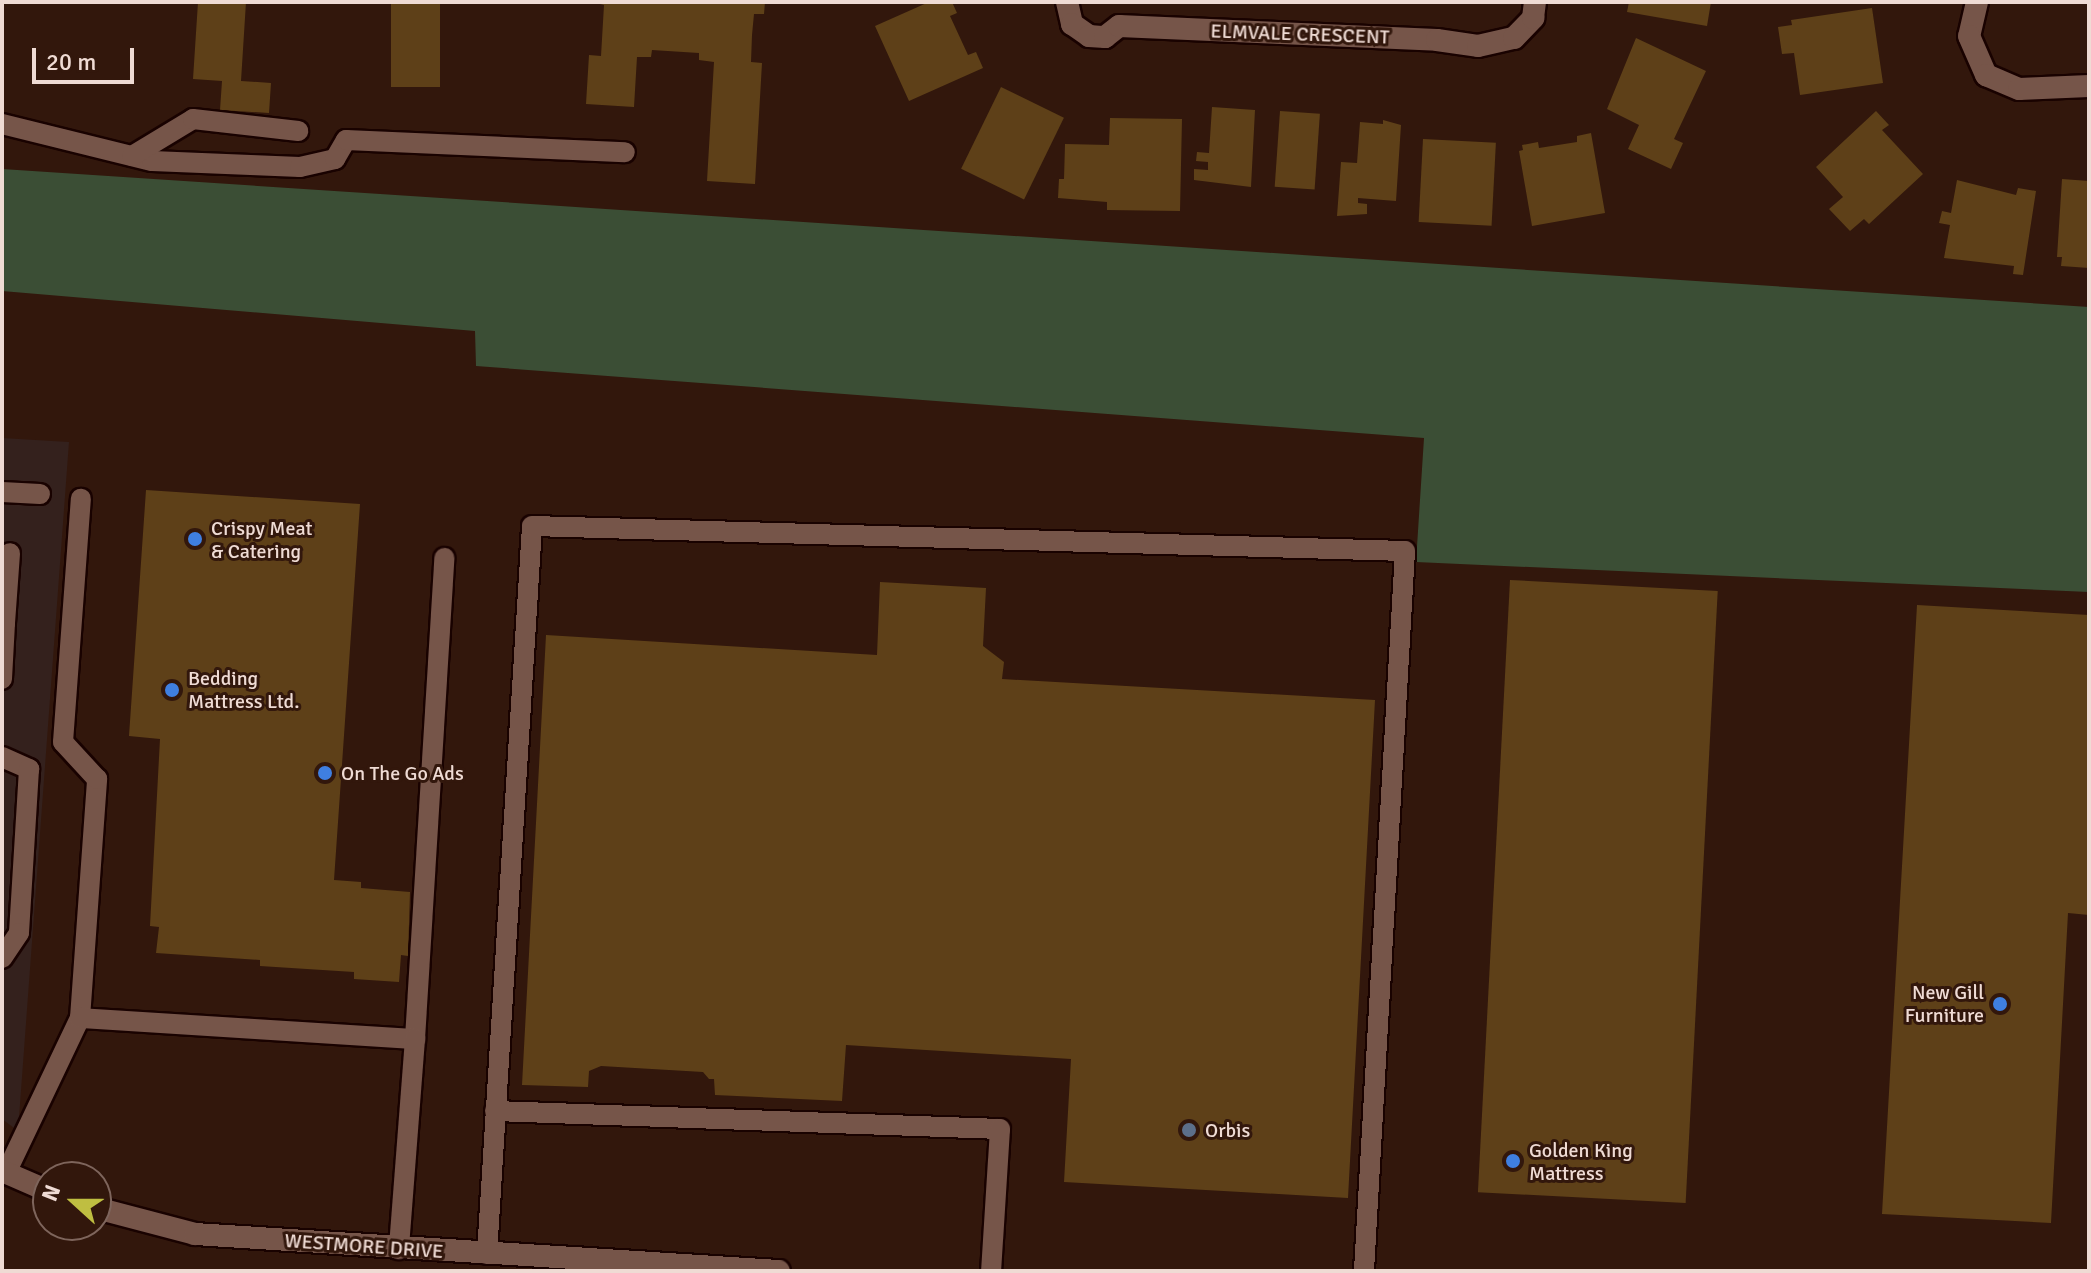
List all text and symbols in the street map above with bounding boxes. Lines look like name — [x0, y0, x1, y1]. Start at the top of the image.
street label: ELMVALE CRESCENT — [1210, 19, 1390, 49]
scale bar — [36, 32, 138, 82]
text: 20 m — [46, 47, 96, 77]
place label: Crispy Meat & Catering — [211, 516, 312, 563]
marker: Crispy Meat & Catering — [186, 530, 204, 548]
place label: Bedding Mattress Ltd. — [188, 666, 299, 713]
marker: Bedding Mattress Ltd. — [163, 681, 181, 699]
place label: On The Go Ads — [341, 761, 464, 785]
marker: On The Go Ads — [316, 764, 334, 782]
place label: New Gill Furniture — [1905, 980, 1984, 1027]
marker: New Gill Furniture — [1991, 995, 2009, 1013]
place label: Orbis — [1205, 1118, 1250, 1142]
marker: Orbis — [1180, 1121, 1198, 1139]
place label: Golden King Mattress — [1529, 1138, 1633, 1185]
marker: Golden King Mattress — [1504, 1152, 1522, 1170]
north arrow — [32, 1161, 112, 1241]
text: N — [36, 1181, 66, 1205]
street label: WESTMORE DRIVE — [284, 1228, 444, 1264]

